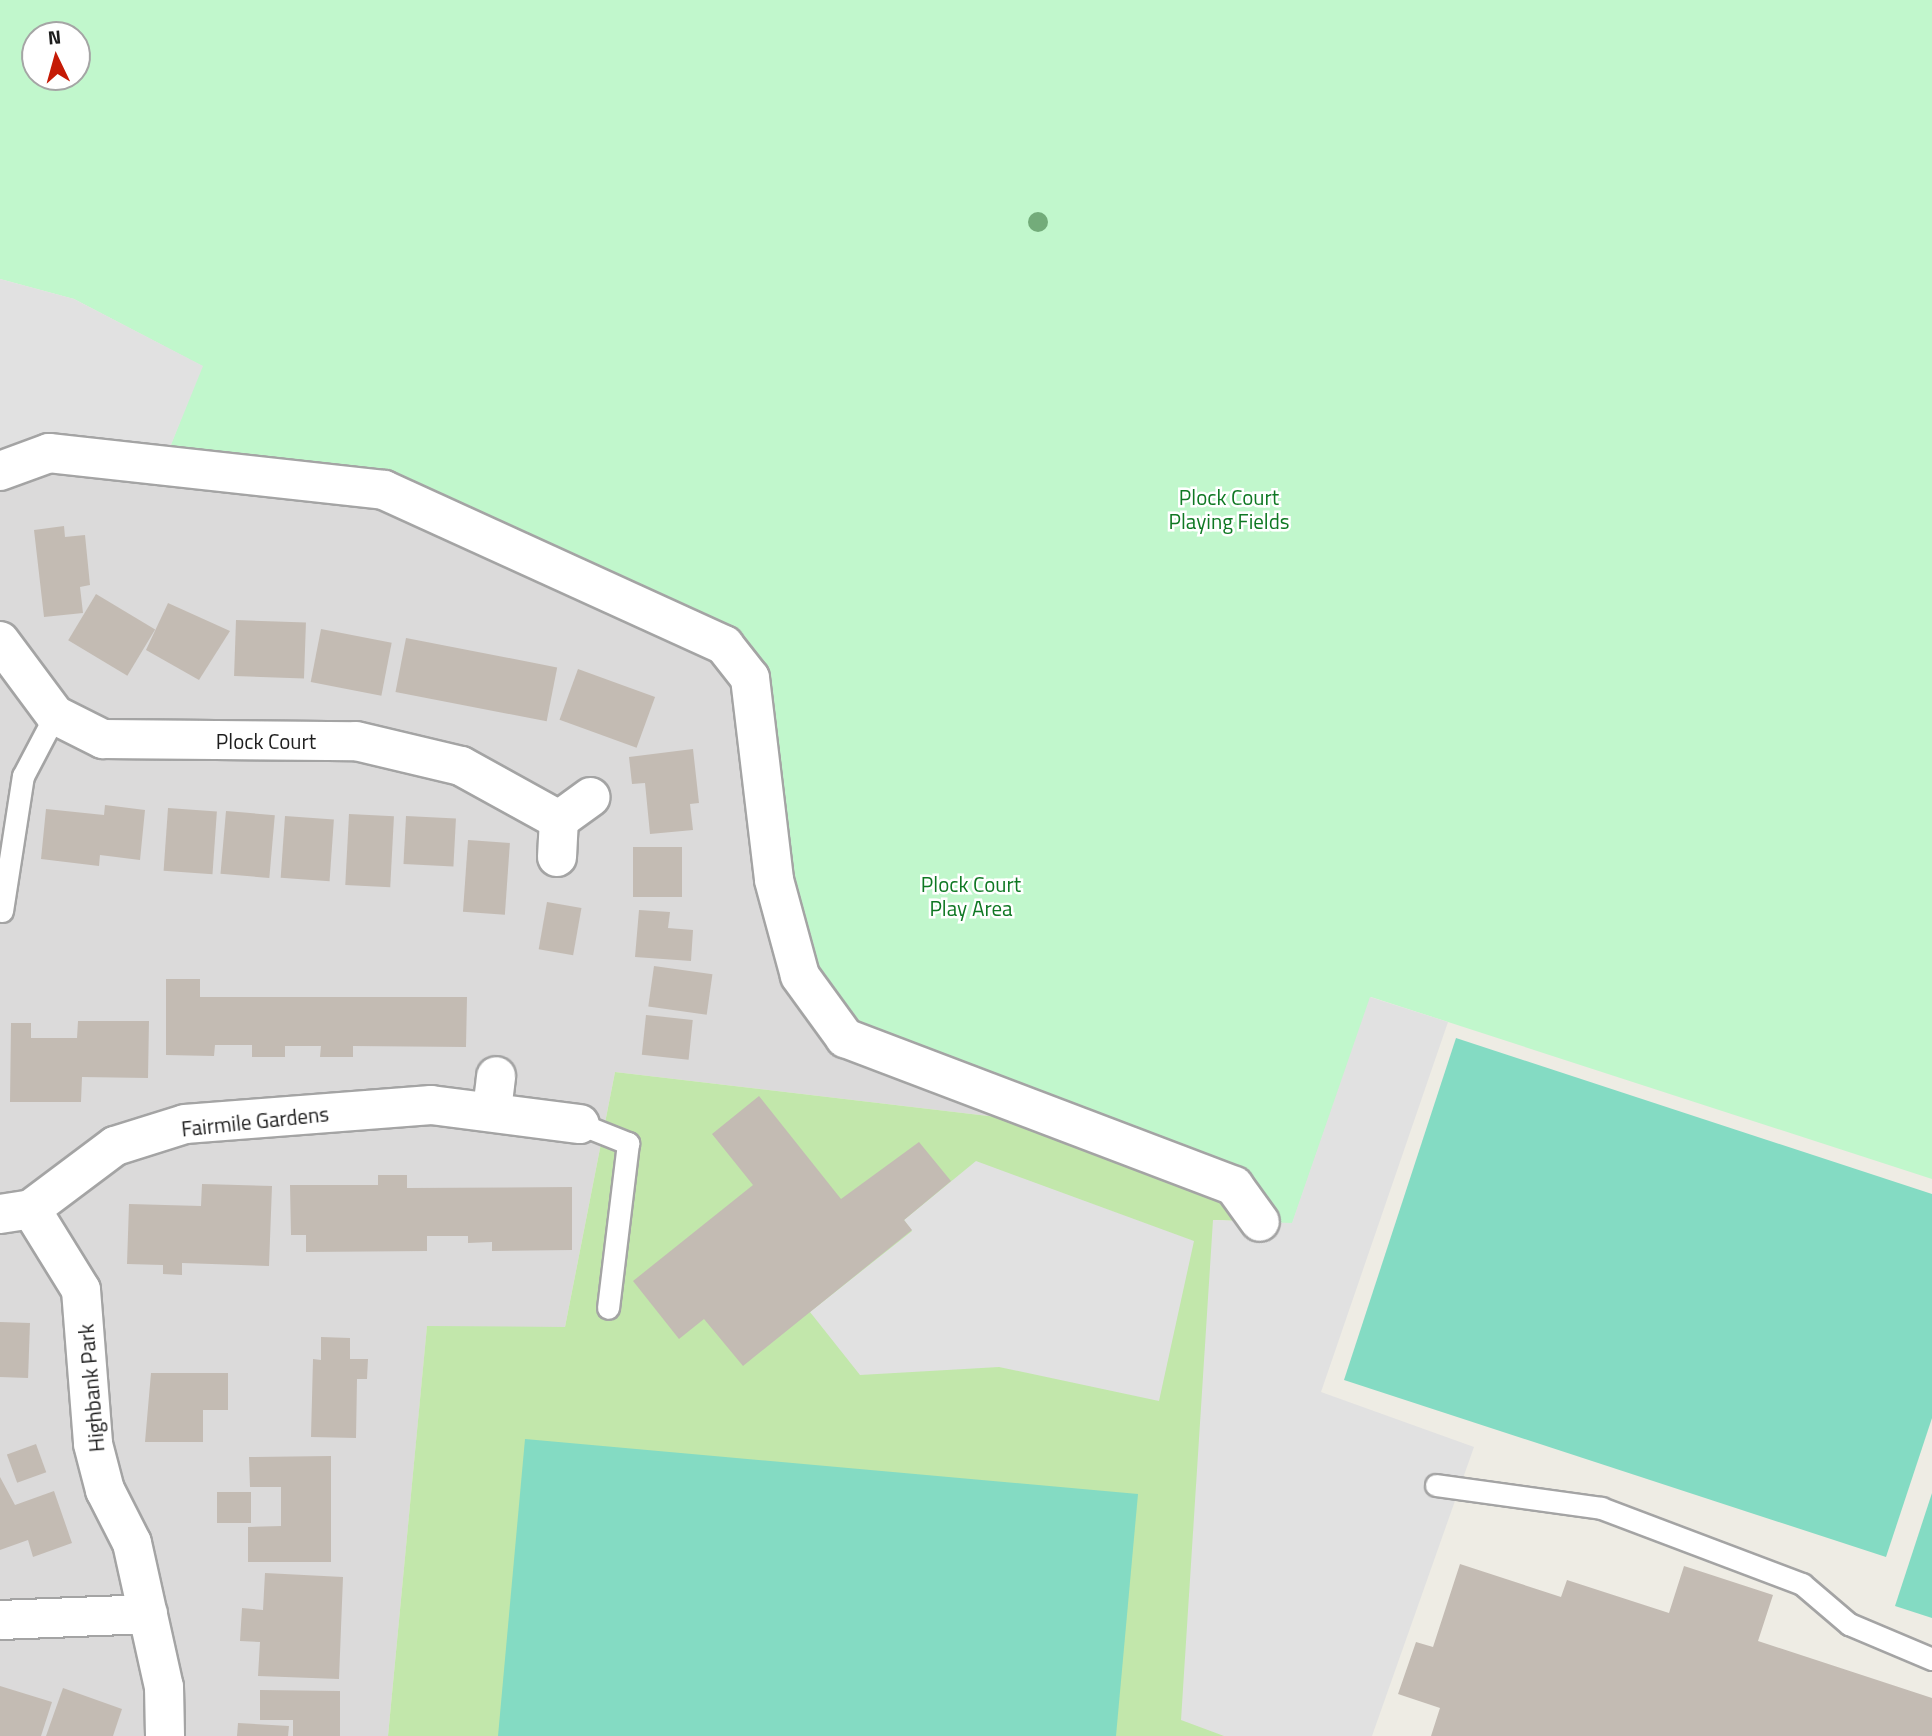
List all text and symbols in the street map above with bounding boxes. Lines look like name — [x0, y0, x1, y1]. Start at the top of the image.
north arrow — [21, 21, 91, 91]
text: N — [46, 22, 62, 52]
park label: Plock Court Playing Fields — [1168, 484, 1290, 534]
street label: Plock Court — [216, 728, 316, 754]
park label: Plock Court Play Area — [921, 871, 1021, 921]
street label: Fairmile Gardens — [180, 1101, 330, 1141]
street label: Highbank Park — [73, 1323, 109, 1453]

